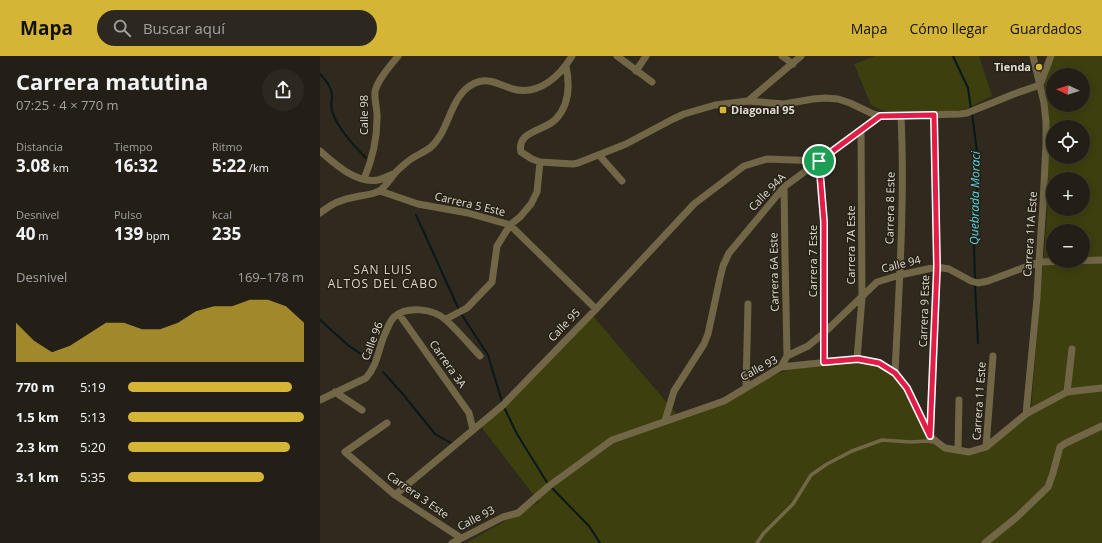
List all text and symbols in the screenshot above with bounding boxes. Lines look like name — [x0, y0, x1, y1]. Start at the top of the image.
search box — [97, 10, 377, 46]
text: Mapa — [20, 15, 73, 41]
icon: search — [111, 17, 133, 39]
text: Buscar aquí — [143, 18, 225, 38]
text: Mapa — [851, 19, 887, 38]
text: Cómo llegar — [909, 19, 988, 38]
text: Guardados — [1010, 19, 1082, 38]
place label: Tienda — [994, 59, 1031, 74]
marker: Tienda — [1034, 62, 1044, 72]
text: Carrera matutina — [16, 66, 208, 96]
north arrow — [1046, 68, 1090, 112]
map controls — [1046, 68, 1090, 268]
button: share — [262, 69, 304, 111]
street label: Calle 98 — [356, 95, 371, 135]
text: 07:25 · 4 × 770 m — [16, 96, 119, 114]
place label: Diagonal 95 — [731, 102, 795, 117]
marker: Diagonal 95 — [718, 105, 728, 115]
button: locate — [1046, 120, 1090, 164]
text: Distancia — [16, 139, 63, 154]
text: Tiempo — [114, 139, 153, 154]
text: Ritmo — [212, 139, 242, 154]
pin — [802, 144, 836, 178]
icon: arrive — [808, 150, 830, 172]
water label: Quebrada Moraci — [965, 150, 984, 245]
text: 3.08 — [16, 154, 50, 177]
text: 16:32 — [114, 154, 158, 177]
text: 5:22 — [212, 154, 246, 177]
text: km — [50, 160, 69, 175]
text: /km — [246, 160, 269, 175]
street label: Calle 94A — [745, 169, 788, 214]
street label: Carrera 8 Este — [881, 172, 898, 244]
button: + — [1046, 172, 1090, 216]
street label: Carrera 5 Este — [433, 188, 507, 219]
street label: Carrera 11A Este — [1019, 191, 1040, 277]
street label: Carrera 7A Este — [843, 205, 858, 285]
text: Desnivel — [16, 207, 59, 222]
text: Pulso — [114, 207, 142, 222]
text: kcal — [212, 207, 232, 222]
text: 40 — [16, 222, 35, 245]
text: 139 — [114, 222, 143, 245]
text: 235 — [212, 222, 241, 245]
button: − — [1046, 224, 1090, 268]
street label: Carrera 7 Este — [805, 225, 820, 297]
text: m — [35, 228, 49, 243]
text: bpm — [143, 228, 170, 243]
street label: Carrera 6A Este — [765, 232, 782, 312]
street label: Calle 94 — [880, 251, 923, 276]
district label: SAN LUIS ALTOS DEL CABO — [328, 261, 438, 292]
text: Desnivel — [16, 268, 67, 286]
text: 169–178 m — [237, 268, 304, 286]
street label: Carrera 9 Este — [915, 275, 932, 347]
street label: Calle 95 — [544, 305, 583, 344]
street label: Calle 96 — [357, 319, 386, 362]
street label: Carrera 3A — [427, 337, 470, 391]
street label: Calle 93 — [737, 351, 780, 384]
street label: Carrera 11 Este — [968, 361, 989, 441]
text: 770 m — [16, 378, 54, 396]
text: 5:19 — [80, 378, 106, 396]
text: 1.5 km — [16, 408, 59, 426]
text: 5:13 — [80, 408, 106, 426]
text: 2.3 km — [16, 438, 59, 456]
text: 5:20 — [80, 438, 106, 456]
text: 3.1 km — [16, 468, 59, 486]
text: 5:35 — [80, 468, 106, 486]
street label: Carrera 3 Este — [384, 468, 452, 521]
street label: Calle 93 — [454, 502, 497, 533]

